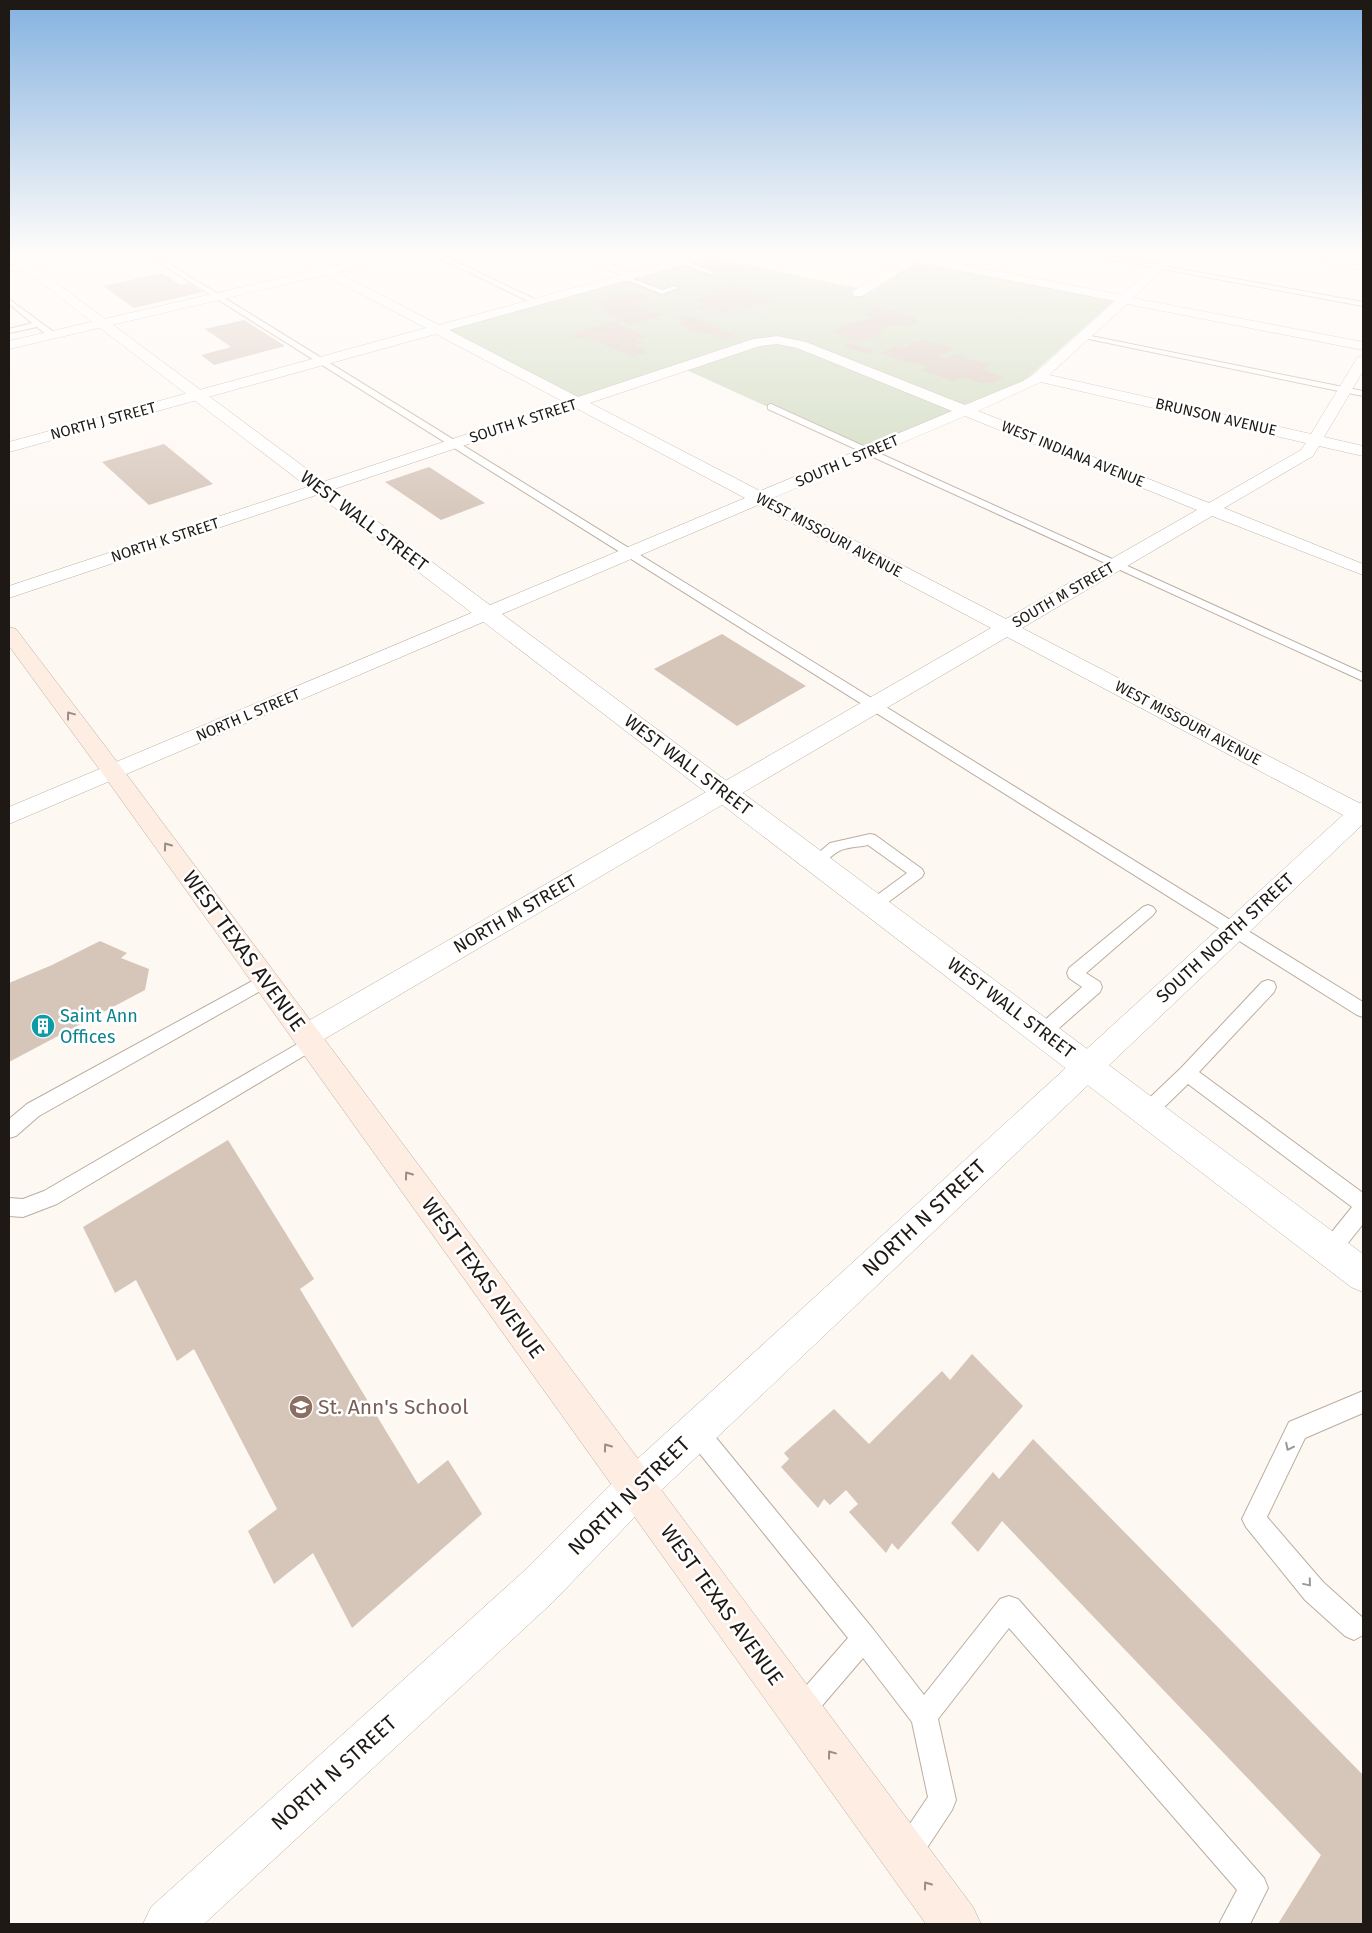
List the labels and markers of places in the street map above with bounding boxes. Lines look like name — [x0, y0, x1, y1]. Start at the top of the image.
place label: Saint Ann Offices — [60, 1005, 138, 1048]
building icon: Saint Ann Offices — [30, 1013, 56, 1039]
school or university icon: St. Ann's School — [288, 1394, 314, 1420]
place label: St. Ann's School — [318, 1394, 468, 1420]

